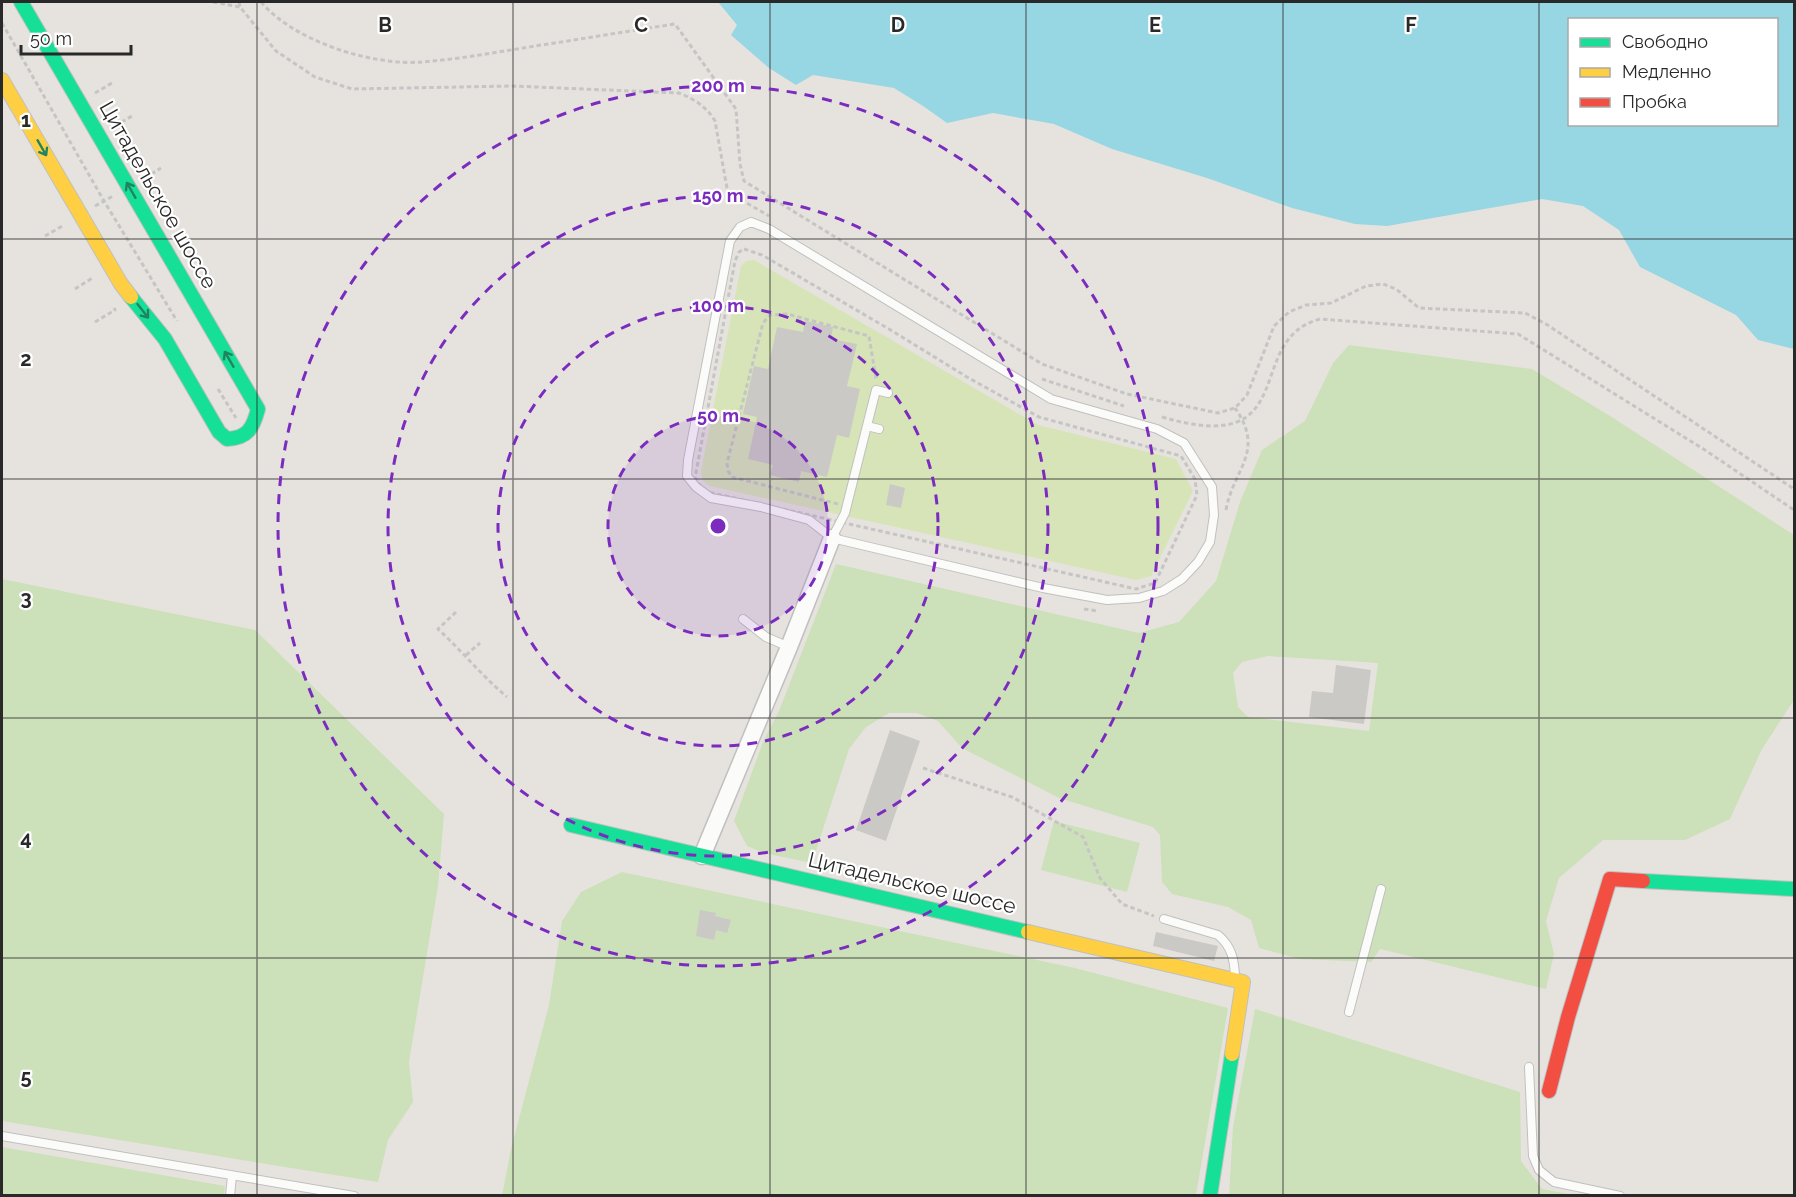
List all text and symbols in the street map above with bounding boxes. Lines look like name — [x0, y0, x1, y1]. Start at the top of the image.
text: B — [378, 13, 392, 37]
text: C — [634, 13, 648, 37]
text: D — [891, 13, 905, 37]
text: E — [1149, 13, 1161, 37]
text: F — [1405, 13, 1417, 37]
scale bar — [21, 18, 130, 56]
legend — [1568, 18, 1778, 126]
text: 50 m — [30, 28, 72, 49]
text: Свободно — [1622, 31, 1708, 52]
text: Медленно — [1622, 61, 1711, 82]
text: 200 m — [691, 75, 745, 96]
text: Пробка — [1622, 91, 1687, 112]
street label: Цитадельское шоссе — [94, 96, 222, 293]
text: 1 — [21, 108, 31, 132]
one-way arrow — [36, 139, 48, 156]
one-way arrow — [125, 182, 137, 199]
text: 150 m — [693, 185, 744, 206]
text: 100 m — [692, 295, 744, 316]
one-way arrow — [136, 303, 149, 319]
text: 2 — [20, 347, 32, 371]
one-way arrow — [223, 351, 235, 368]
text: 50 m — [697, 405, 739, 426]
centre of rings — [708, 516, 728, 536]
text: 3 — [20, 586, 32, 610]
text: 4 — [20, 826, 32, 850]
street label: Цитадельское шоссе — [806, 846, 1018, 919]
text: 5 — [20, 1065, 32, 1089]

